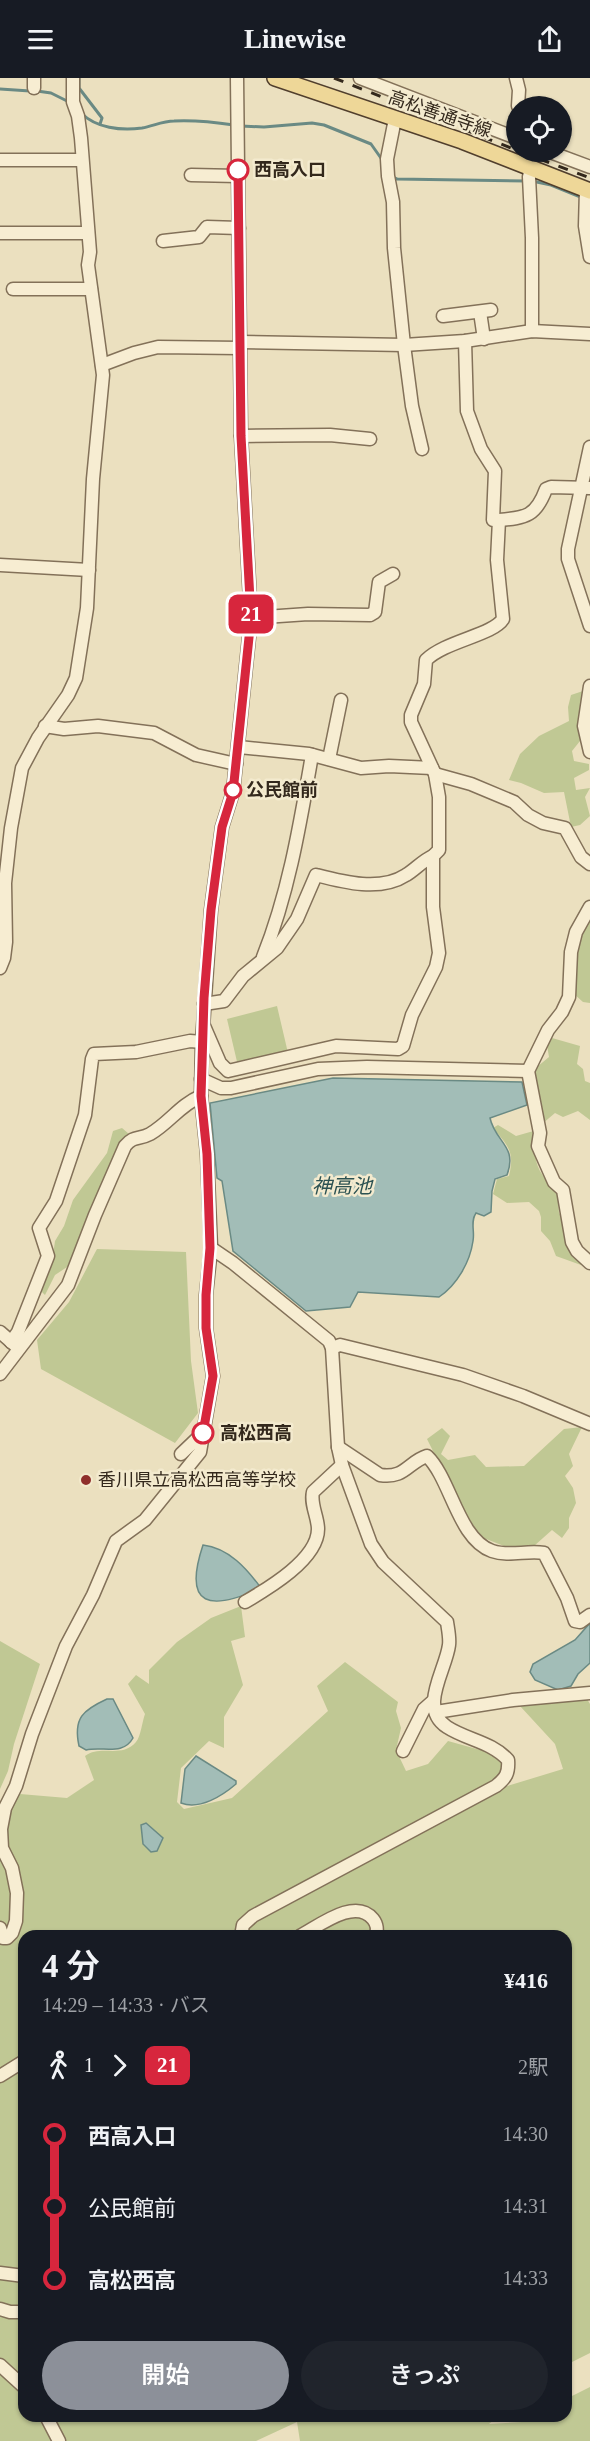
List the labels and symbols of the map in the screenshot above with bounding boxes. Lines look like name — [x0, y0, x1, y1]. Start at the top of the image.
street label: 高松善通寺線 — [386, 87, 494, 141]
marker: 西高入口 — [227, 159, 249, 181]
place label: 西高入口 — [254, 160, 326, 180]
line badge: 21 — [224, 594, 278, 634]
place label: 公民館前 — [246, 780, 318, 800]
marker: 公民館前 — [224, 781, 242, 799]
water label: 神高池 — [312, 1175, 374, 1197]
marker: 高松西高 — [192, 1422, 214, 1444]
place label: 高松西高 — [220, 1423, 292, 1443]
place label: 香川県立高松西高等学校 — [98, 1470, 296, 1490]
marker: 香川県立高松西高等学校 — [79, 1473, 93, 1487]

